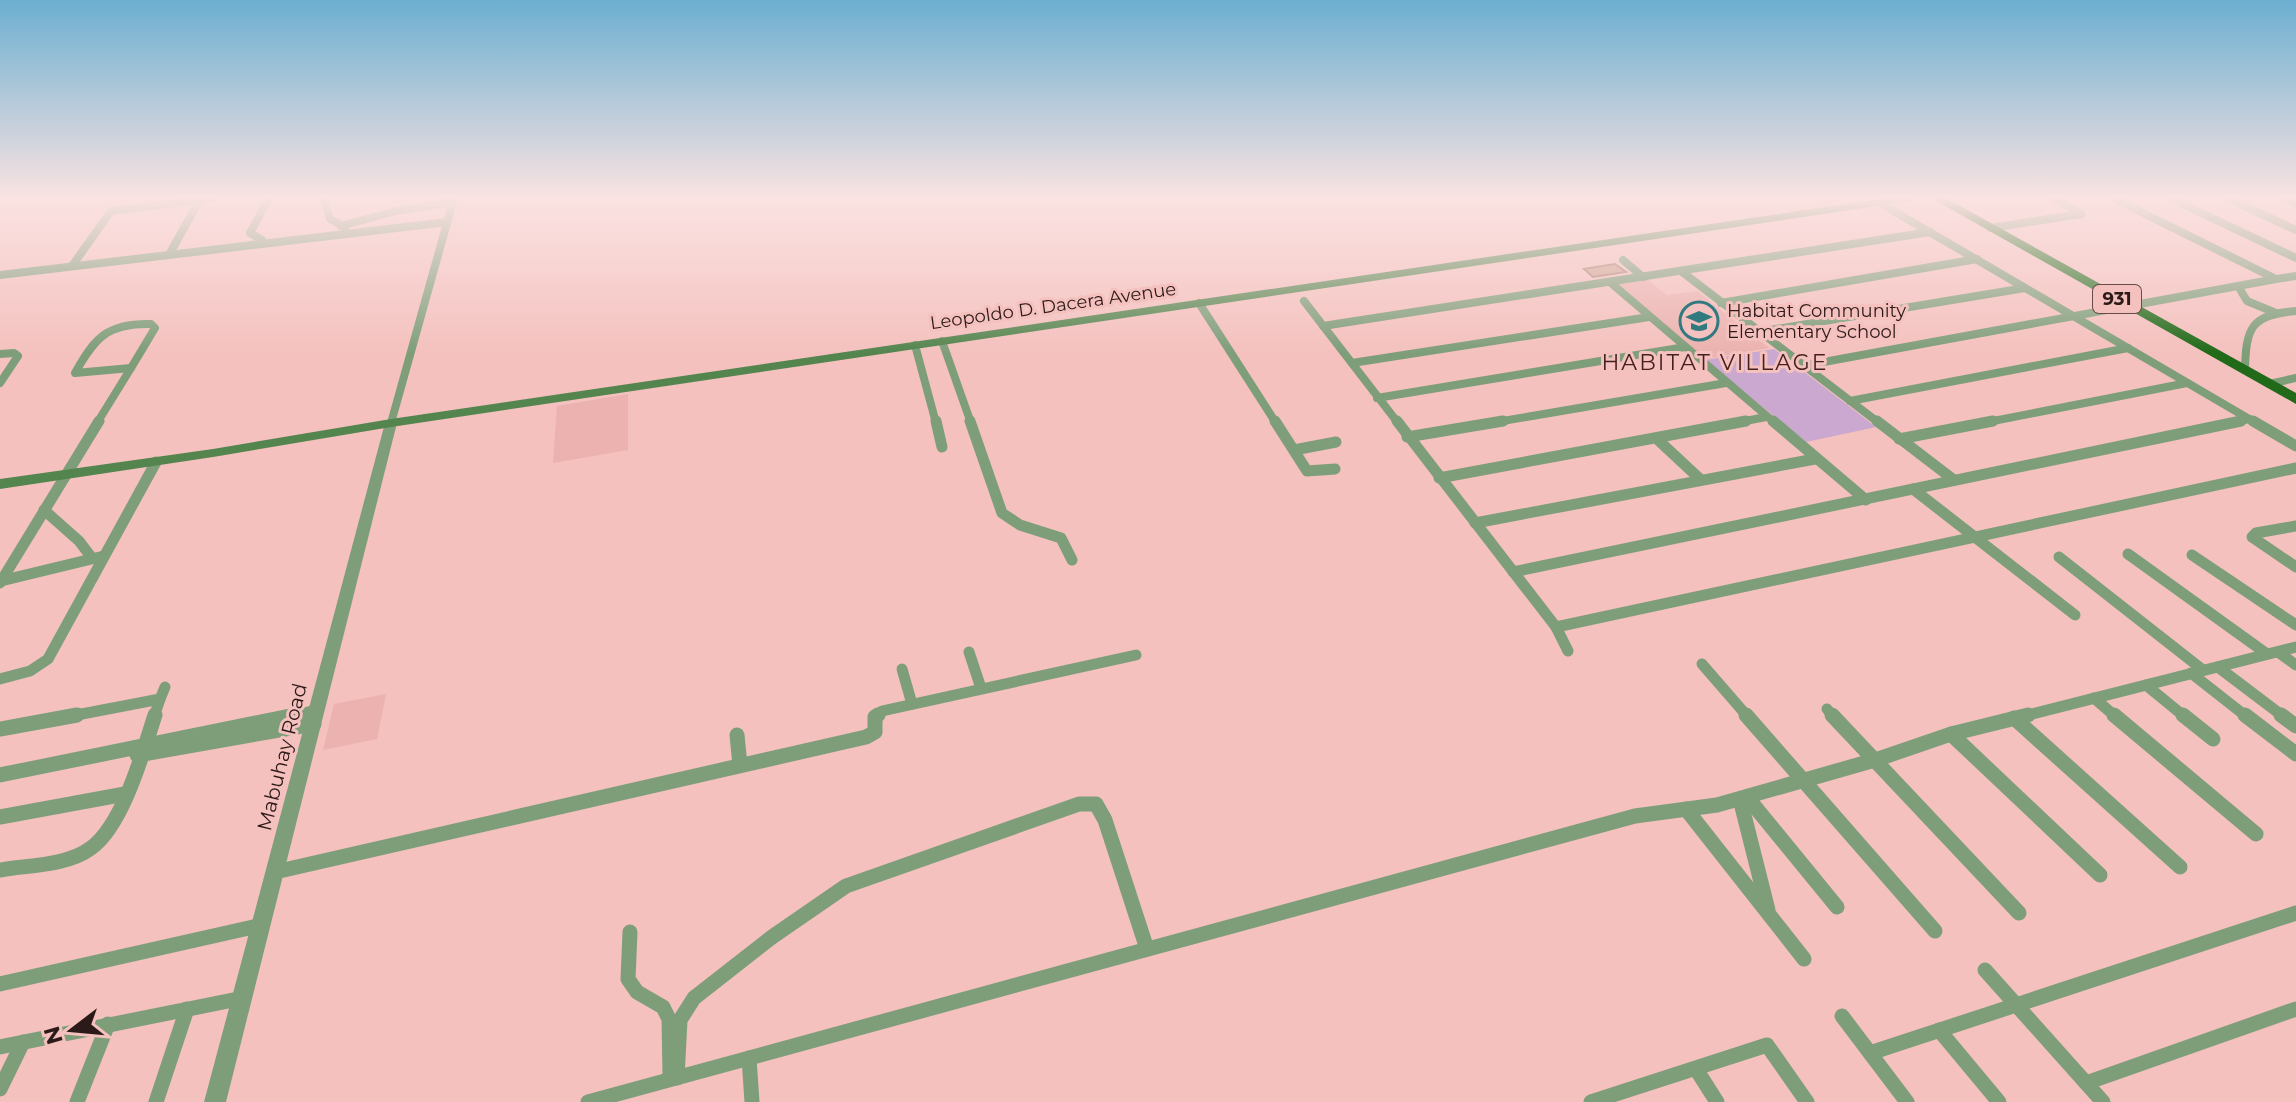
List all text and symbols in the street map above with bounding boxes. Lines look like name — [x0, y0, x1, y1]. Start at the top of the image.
street label: Leopoldo D. Dacera Avenue — [929, 278, 1178, 334]
road number: 931 — [2093, 285, 2141, 313]
school or university icon: Habitat Community Elementary School — [1678, 300, 1720, 342]
place label: Habitat Community Elementary School — [1727, 300, 1906, 343]
district label: HABITAT VILLAGE — [1601, 349, 1829, 376]
street label: Mabuhay Road — [252, 681, 312, 833]
north arrow — [32, 990, 112, 1070]
text: N — [38, 1023, 69, 1048]

